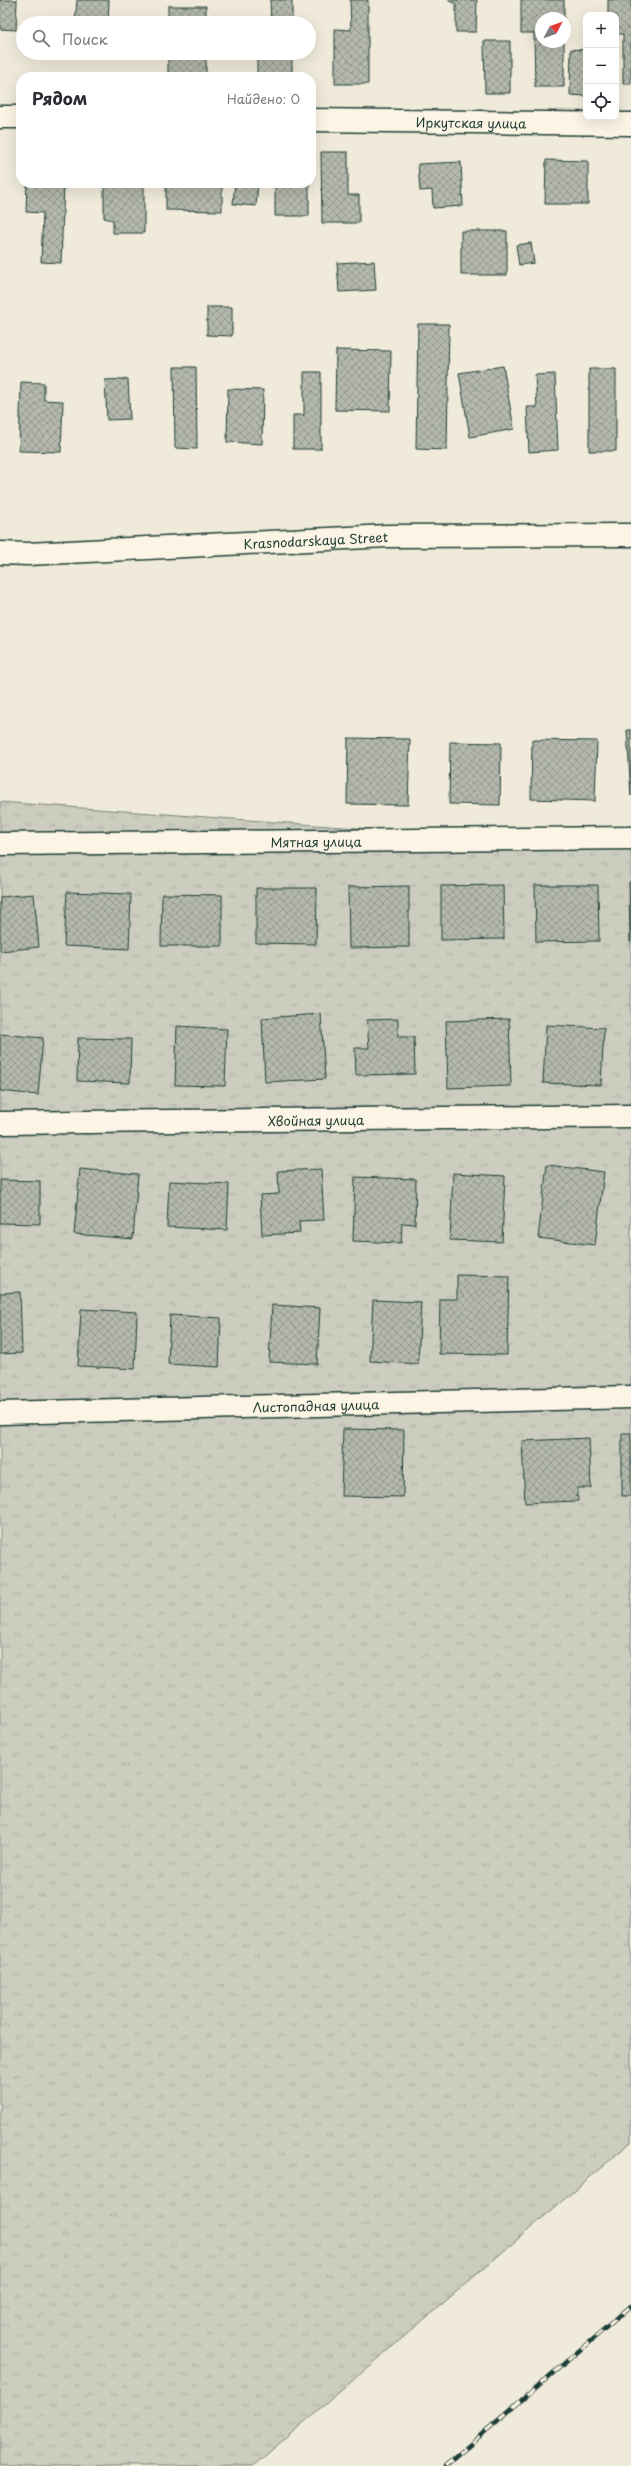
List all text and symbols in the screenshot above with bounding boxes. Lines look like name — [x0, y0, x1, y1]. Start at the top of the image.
north arrow — [535, 12, 571, 48]
map controls — [583, 12, 619, 120]
button: + — [583, 12, 619, 48]
search box — [16, 16, 316, 60]
icon: search — [30, 27, 52, 49]
text: Поиск — [62, 27, 108, 50]
button: − — [583, 48, 619, 84]
button: locate — [583, 84, 619, 120]
text: Рядом — [32, 85, 87, 111]
text: Найдено: 0 — [227, 89, 300, 108]
street label: Иркутская улица — [416, 112, 527, 132]
street label: Krasnodarskaya Street — [243, 526, 388, 553]
street label: Мятная улица — [270, 831, 363, 851]
street label: Хвойная улица — [268, 1109, 365, 1130]
street label: Листопадная улица — [252, 1394, 380, 1416]

